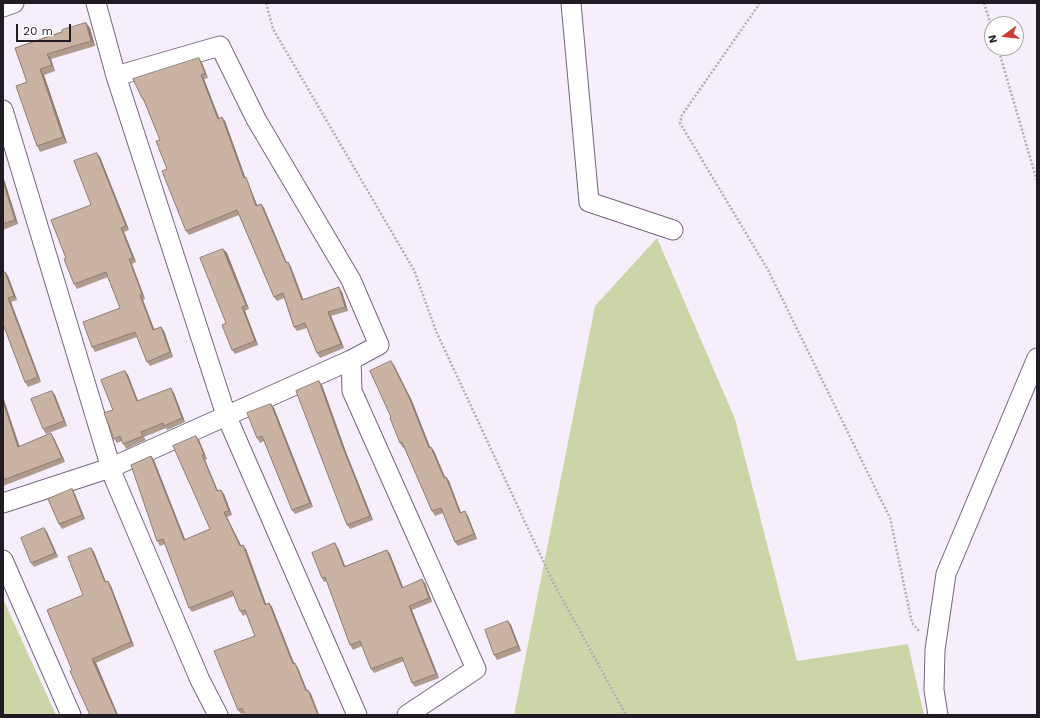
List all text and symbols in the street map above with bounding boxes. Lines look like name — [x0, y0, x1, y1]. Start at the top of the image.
scale bar — [18, 16, 73, 42]
north arrow — [984, 16, 1024, 56]
text: 20 m — [23, 24, 53, 38]
text: N — [986, 33, 1000, 45]

